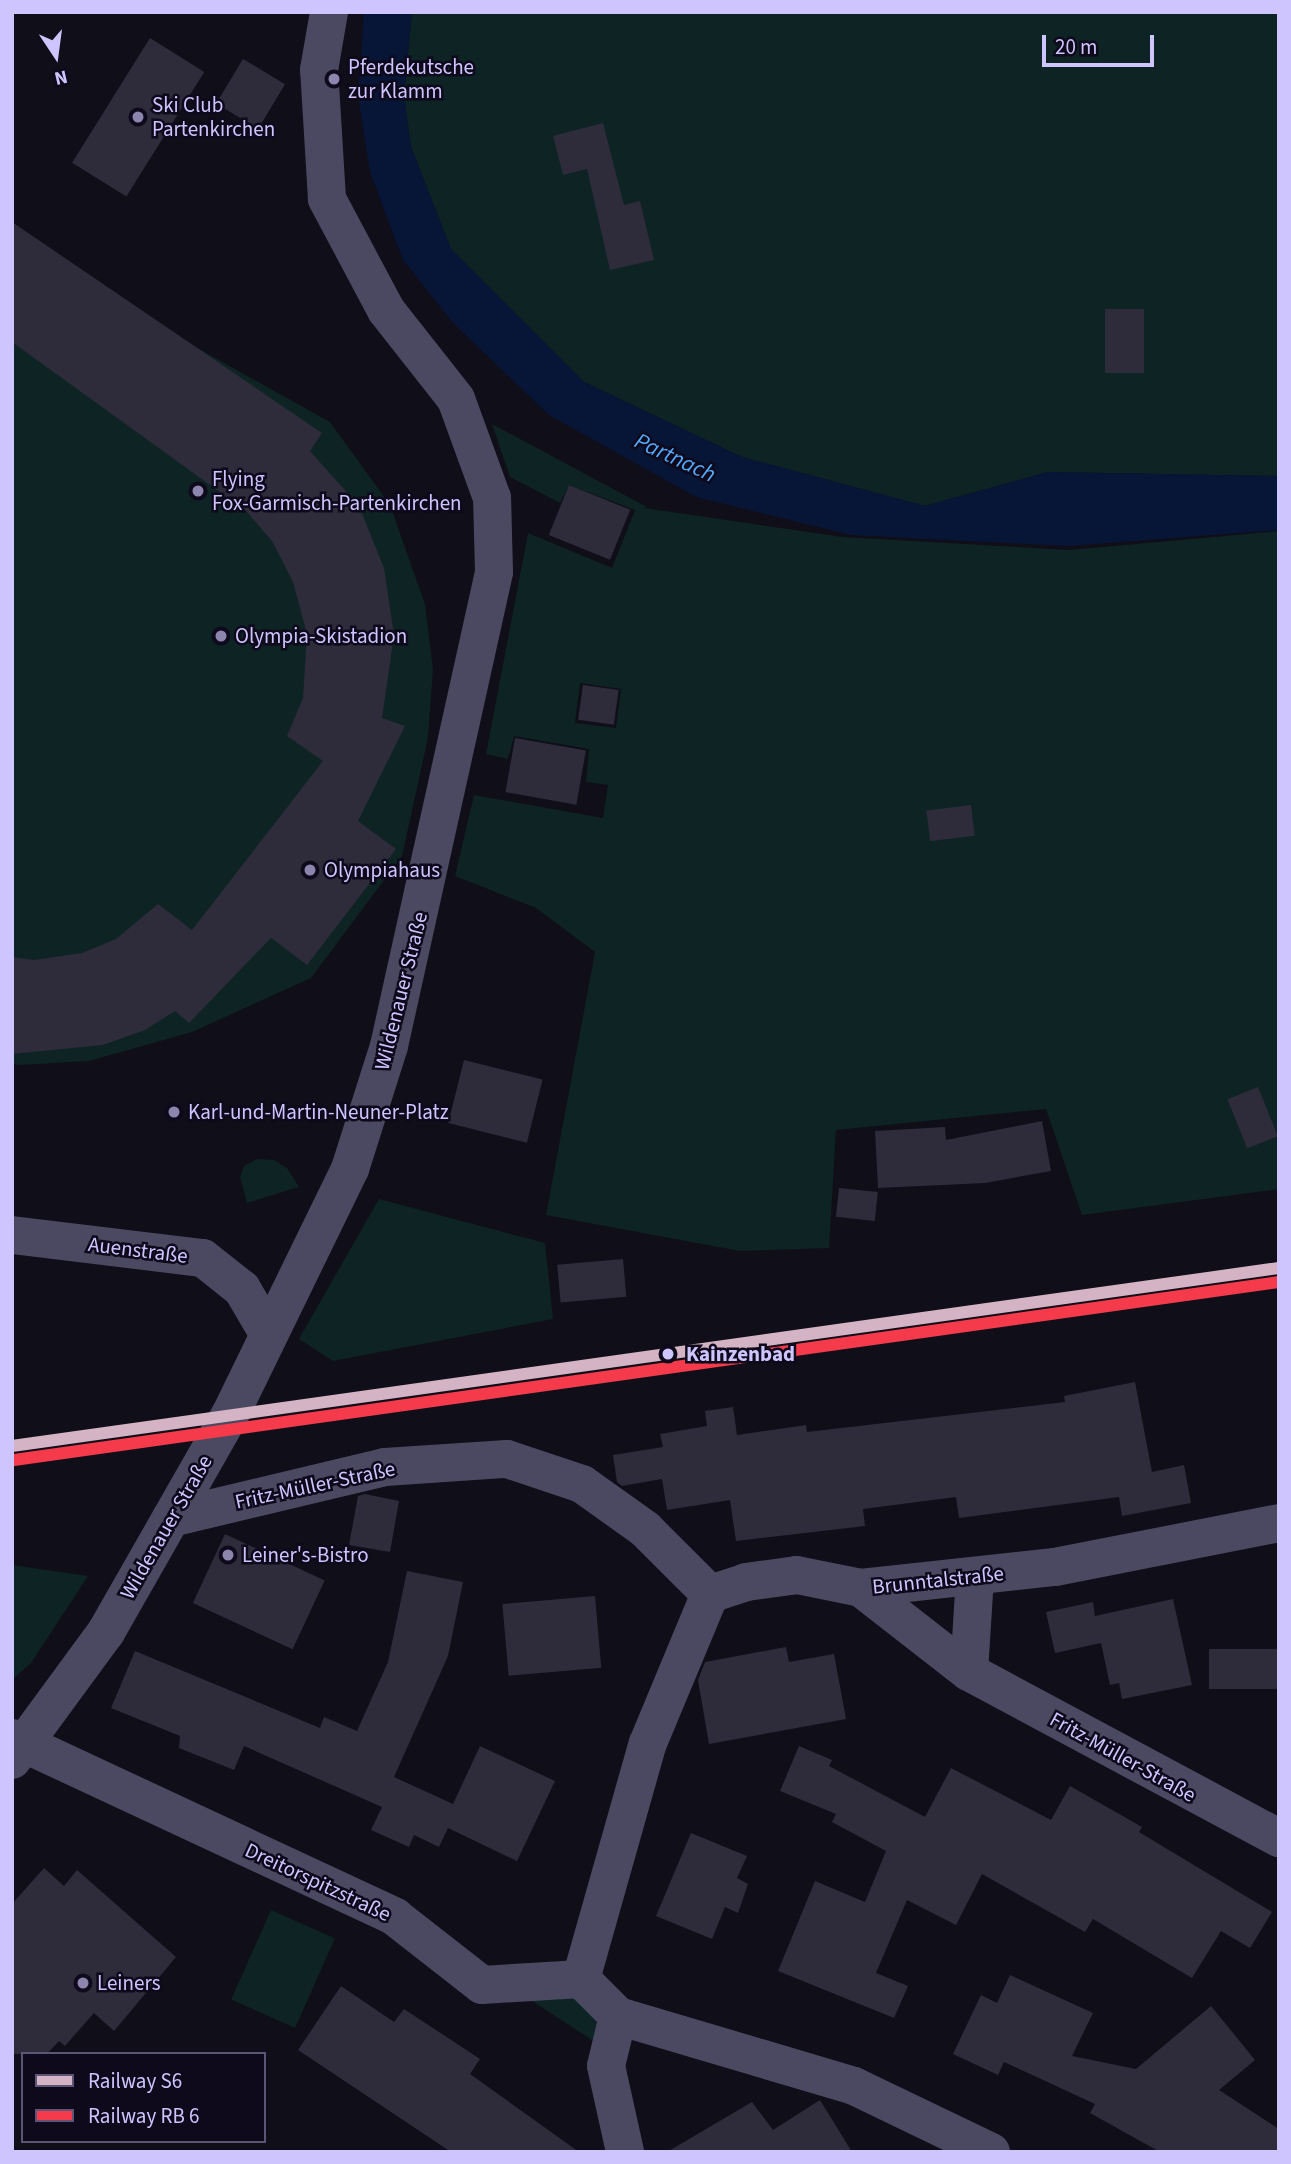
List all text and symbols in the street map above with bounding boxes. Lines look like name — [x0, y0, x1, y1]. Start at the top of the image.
north arrow — [21, 21, 91, 91]
scale bar — [1046, 21, 1158, 65]
text: 20 m — [1055, 32, 1097, 62]
place label: Pferdekutsche zur Klamm — [348, 54, 474, 104]
text: N — [52, 62, 70, 92]
marker: Pferdekutsche zur Klamm — [326, 71, 342, 87]
place label: Ski Club Partenkirchen — [152, 92, 275, 142]
marker: Ski Club Partenkirchen — [130, 109, 146, 125]
water label: Partnach — [630, 427, 720, 489]
place label: Flying Fox-Garmisch-Partenkirchen — [212, 466, 462, 516]
marker: Flying Fox-Garmisch-Partenkirchen — [190, 483, 206, 499]
place label: Olympia-Skistadion — [235, 623, 407, 649]
marker: Olympia-Skistadion — [213, 628, 229, 644]
place label: Olympiahaus — [324, 857, 440, 883]
marker: Olympiahaus — [302, 862, 318, 878]
street label: Wildenauer Straße — [369, 909, 433, 1073]
place label: Karl-und-Martin-Neuner-Platz — [188, 1099, 449, 1125]
marker: Karl-und-Martin-Neuner-Platz — [166, 1104, 182, 1120]
street label: Auenstraße — [87, 1231, 189, 1269]
place label: Kainzenbad — [686, 1341, 795, 1367]
marker: Kainzenbad — [656, 1342, 680, 1366]
street label: Wildenauer Straße — [115, 1450, 217, 1604]
street label: Fritz-Müller-Straße — [233, 1456, 397, 1514]
place label: Leiner's-Bistro — [242, 1542, 369, 1568]
marker: Leiner's-Bistro — [220, 1547, 236, 1563]
street label: Brunntalstraße — [871, 1561, 1005, 1599]
street label: Fritz-Müller-Straße — [1046, 1706, 1200, 1808]
street label: Dreitorspitzstraße — [241, 1837, 395, 1927]
place label: Leiners — [97, 1970, 160, 1996]
marker: Leiners — [75, 1975, 91, 1991]
legend — [21, 2052, 266, 2143]
text: Railway S6 — [88, 2066, 182, 2096]
text: Railway RB 6 — [88, 2101, 199, 2131]

